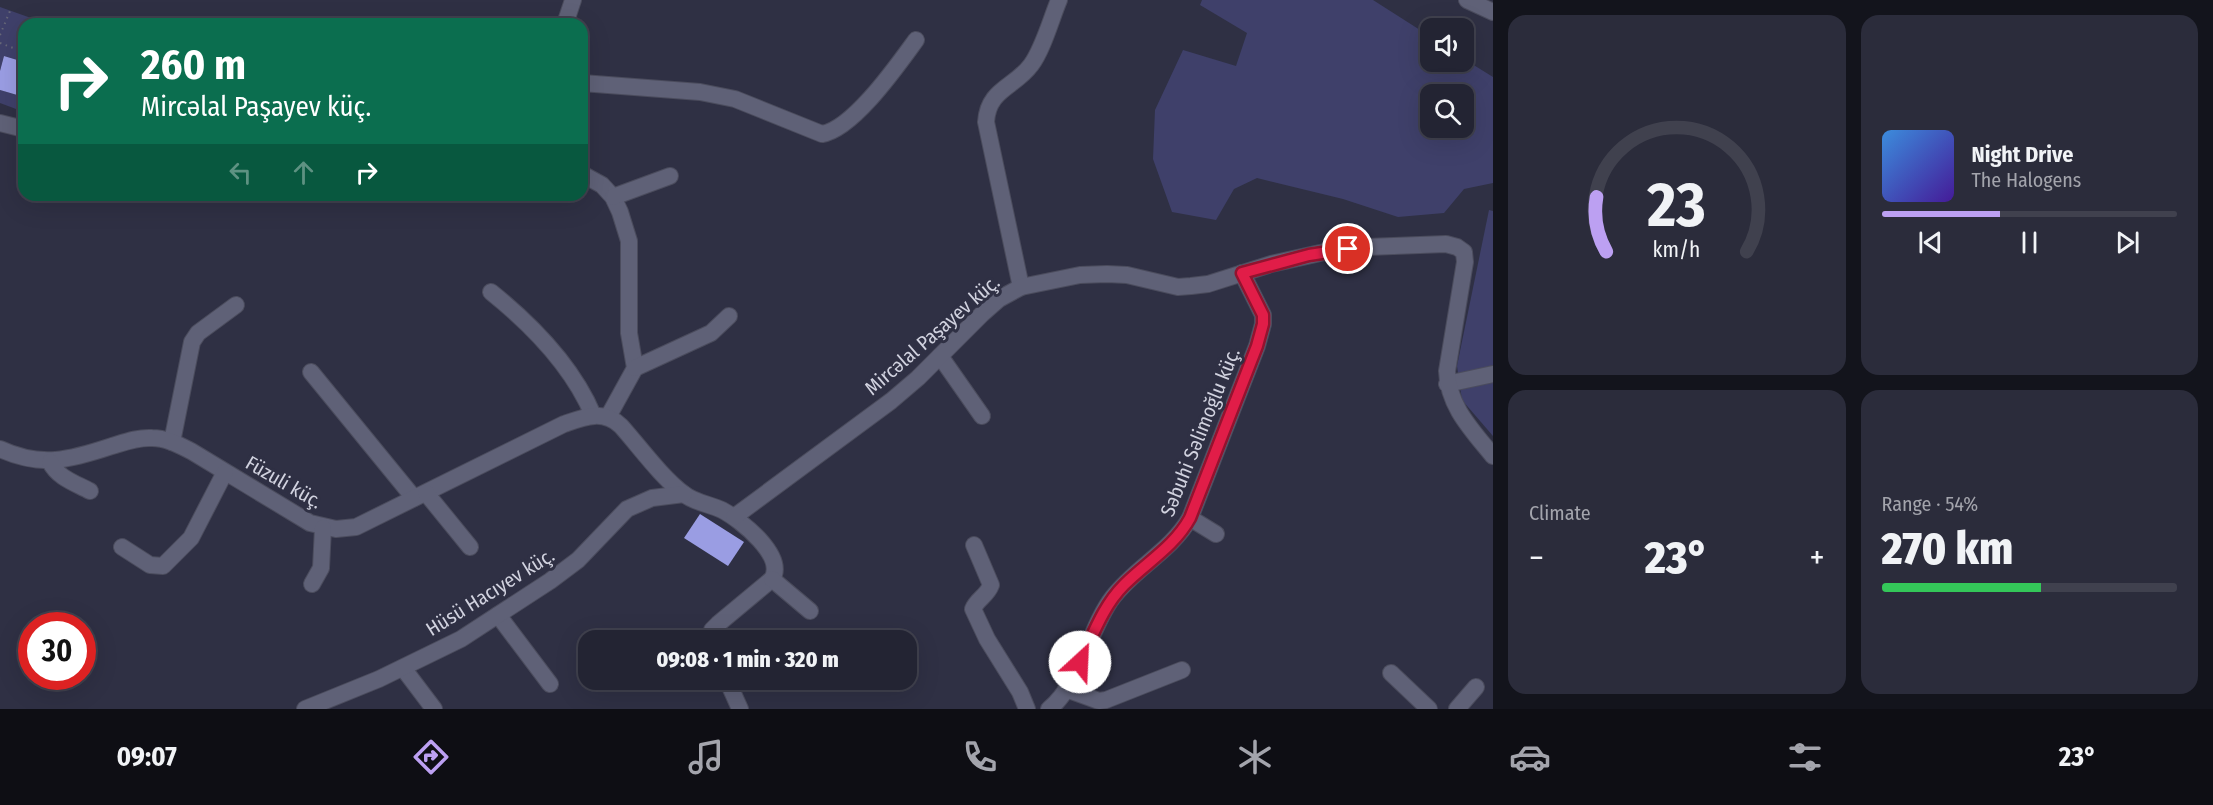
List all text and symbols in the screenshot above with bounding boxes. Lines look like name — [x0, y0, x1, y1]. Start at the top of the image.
map controls — [1420, 18, 1474, 138]
button: sound — [1420, 18, 1474, 72]
text: 260 m — [141, 40, 246, 90]
icon: right — [42, 42, 120, 120]
button: search — [1420, 84, 1474, 138]
text: Mircəlal Paşayev küç. — [141, 91, 371, 123]
text: Night Drive — [1972, 141, 2073, 168]
icon: left — [224, 156, 257, 189]
icon: ahead — [287, 156, 320, 189]
icon: right — [350, 156, 383, 189]
text: 23 — [1647, 168, 1706, 243]
text: The Halogens — [1972, 168, 2081, 192]
pin — [1322, 223, 1373, 274]
icon: previous — [1914, 226, 1947, 259]
icon: pause — [2013, 226, 2046, 259]
icon: next — [2111, 226, 2144, 259]
icon: arrive — [1331, 232, 1364, 265]
text: km/h — [1653, 237, 1701, 263]
street label: Mircəlal Paşayev küç. — [860, 270, 1005, 401]
street label: Səbuhi Səlimoğlu küç. — [1155, 344, 1245, 520]
street label: Füzuli küç. — [241, 451, 327, 513]
text: Range · 54% — [1882, 492, 1978, 516]
text: Climate — [1529, 501, 1591, 525]
text: 270 km — [1882, 522, 2013, 576]
text: 23° — [1645, 531, 1709, 585]
text: − — [1529, 538, 1544, 578]
text: + — [1809, 538, 1825, 578]
street label: Hüsü Hacıyev küç. — [421, 543, 559, 641]
speed limit sign: 30 — [18, 612, 96, 690]
position arrow — [1048, 630, 1112, 694]
text: 09:08 · 1 min · 320 m — [656, 646, 839, 673]
icon: directions — [410, 736, 452, 778]
icon: music — [685, 736, 727, 778]
icon: phone — [959, 736, 1001, 778]
icon: climate — [1234, 736, 1276, 778]
icon: car — [1509, 736, 1551, 778]
icon: filters — [1784, 736, 1826, 778]
text: 09:07 — [116, 741, 177, 773]
text: 23° — [2059, 741, 2097, 773]

